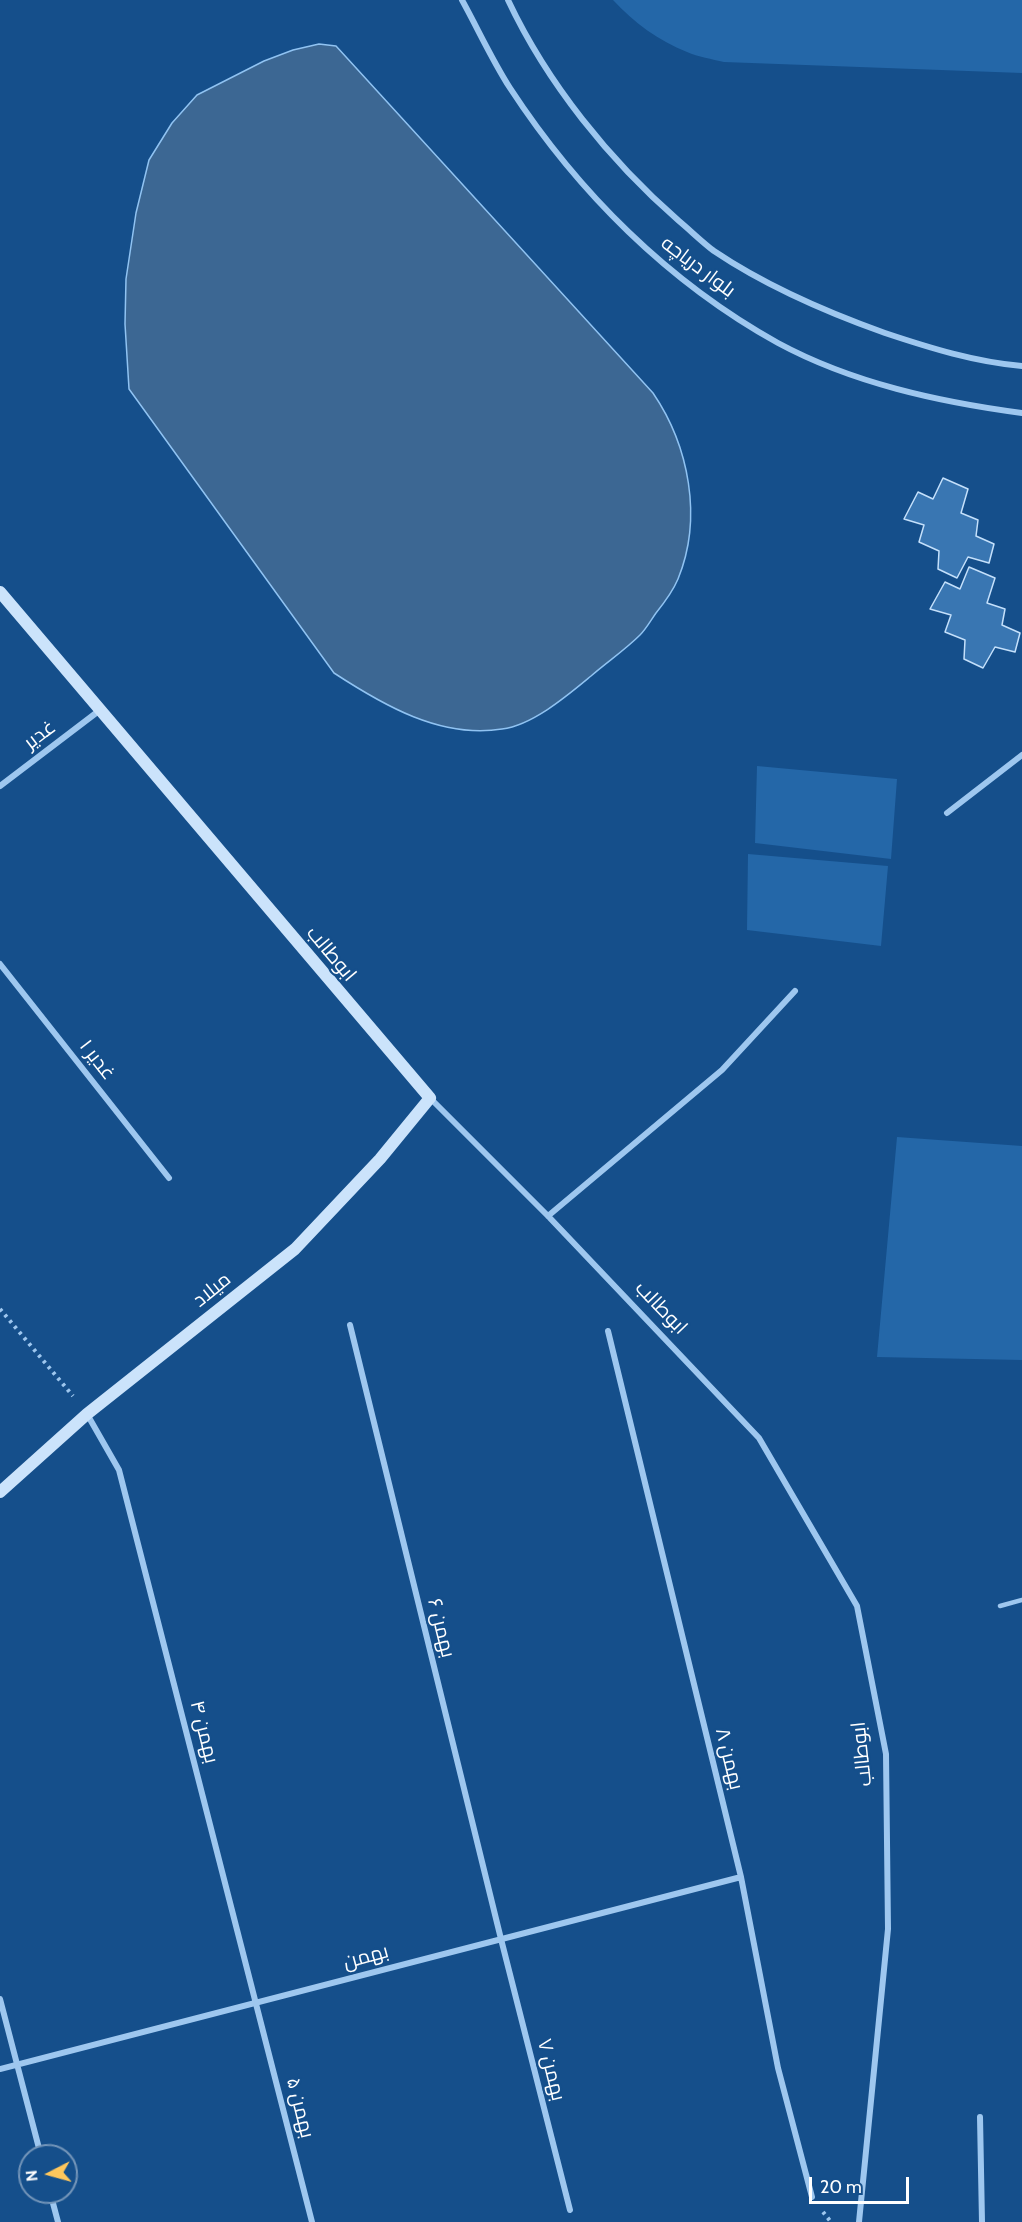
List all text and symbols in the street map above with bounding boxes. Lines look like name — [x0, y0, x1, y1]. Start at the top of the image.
street label: بلوار دریاچه — [656, 231, 740, 303]
street label: غدیر — [19, 715, 61, 755]
street label: ابوطالب — [301, 921, 361, 987]
street label: غدیر ۱ — [74, 1035, 120, 1085]
street label: میلاد — [188, 1268, 236, 1312]
street label: ابوطالب — [630, 1276, 692, 1340]
street label: بهمن ۶ — [422, 1596, 460, 1660]
street label: بهمن ۴ — [185, 1698, 223, 1766]
street label: ابوطالب — [847, 1720, 877, 1788]
street label: بهمن ۸ — [710, 1726, 748, 1792]
street label: بهمن — [341, 1939, 391, 1975]
street label: بهمن ۷ — [532, 2037, 570, 2103]
street label: بهمن ۵ — [281, 2075, 319, 2141]
north arrow — [18, 2144, 78, 2204]
scale bar — [812, 2165, 912, 2203]
text: N — [22, 2169, 42, 2182]
text: 20 m — [820, 2176, 862, 2198]

